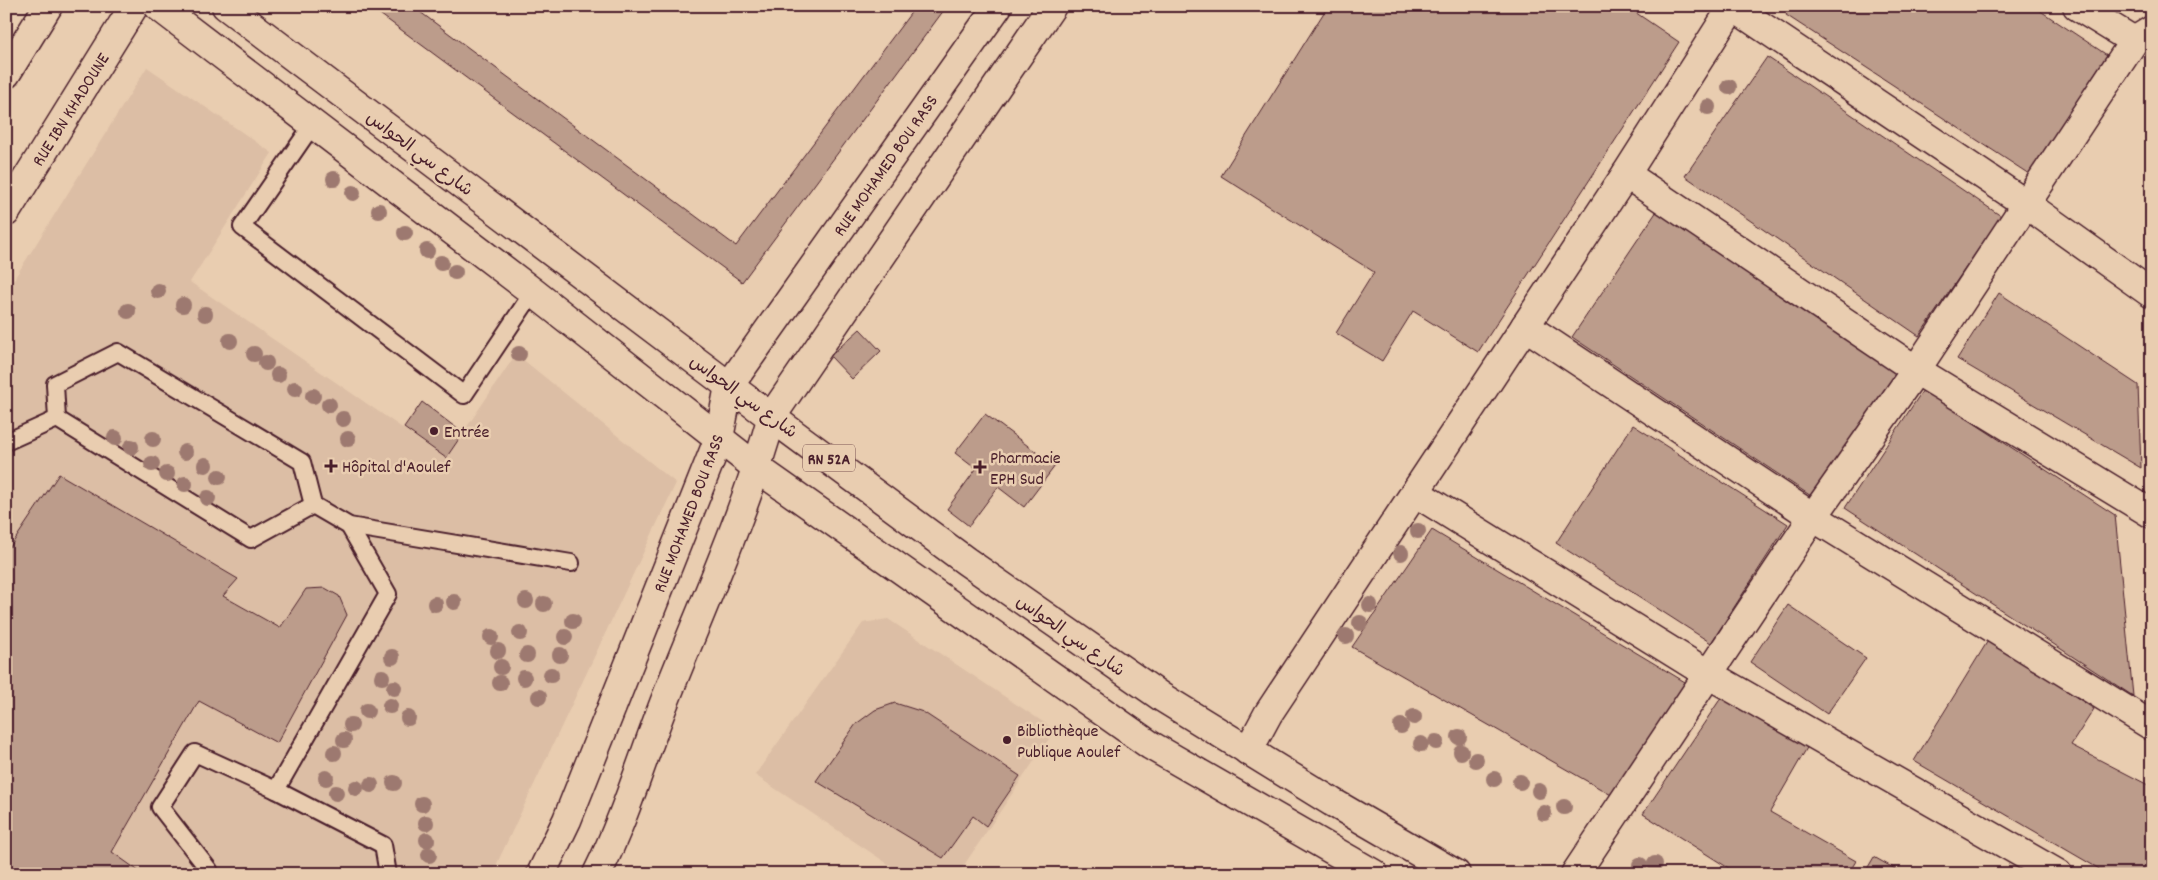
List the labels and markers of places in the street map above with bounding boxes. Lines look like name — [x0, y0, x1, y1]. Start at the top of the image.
place label: Entrée — [444, 421, 490, 446]
marker: Entrée — [428, 425, 440, 437]
place label: Pharmacie EPH Sud — [990, 447, 1061, 493]
place label: Hôpital d'Aoulef — [342, 456, 451, 481]
marker: Hôpital d'Aoulef — [324, 459, 338, 473]
marker: Pharmacie EPH Sud — [974, 461, 986, 473]
place label: Bibliothèque Publique Aoulef — [1017, 720, 1121, 766]
marker: Bibliothèque Publique Aoulef — [1001, 734, 1013, 746]

